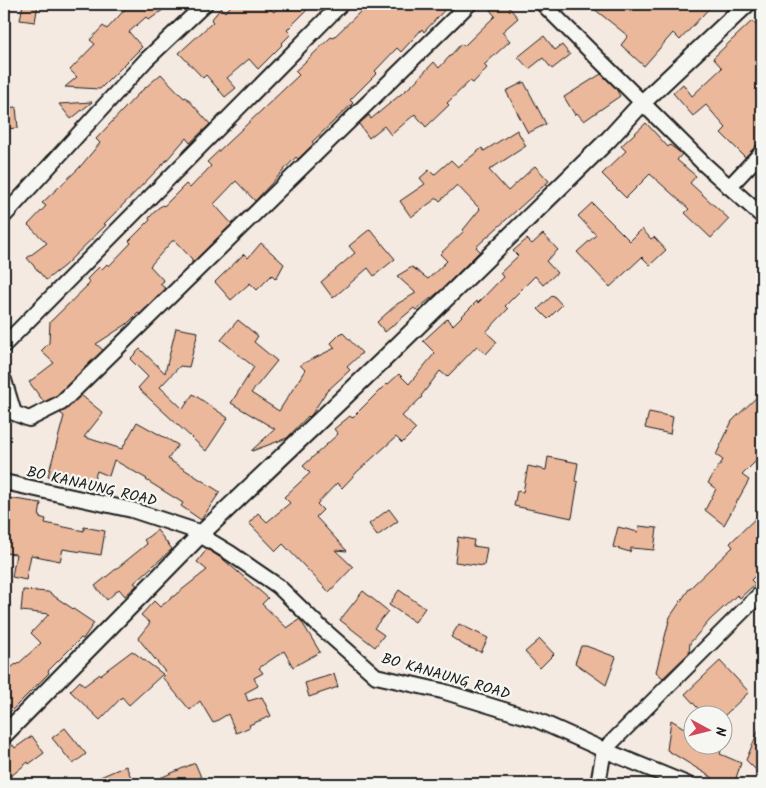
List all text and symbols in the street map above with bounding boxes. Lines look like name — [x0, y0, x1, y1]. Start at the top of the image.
street label: BO KANAUNG ROAD — [24, 460, 160, 514]
street label: BO KANAUNG ROAD — [378, 647, 513, 707]
north arrow — [684, 706, 734, 756]
text: N — [708, 726, 731, 737]

